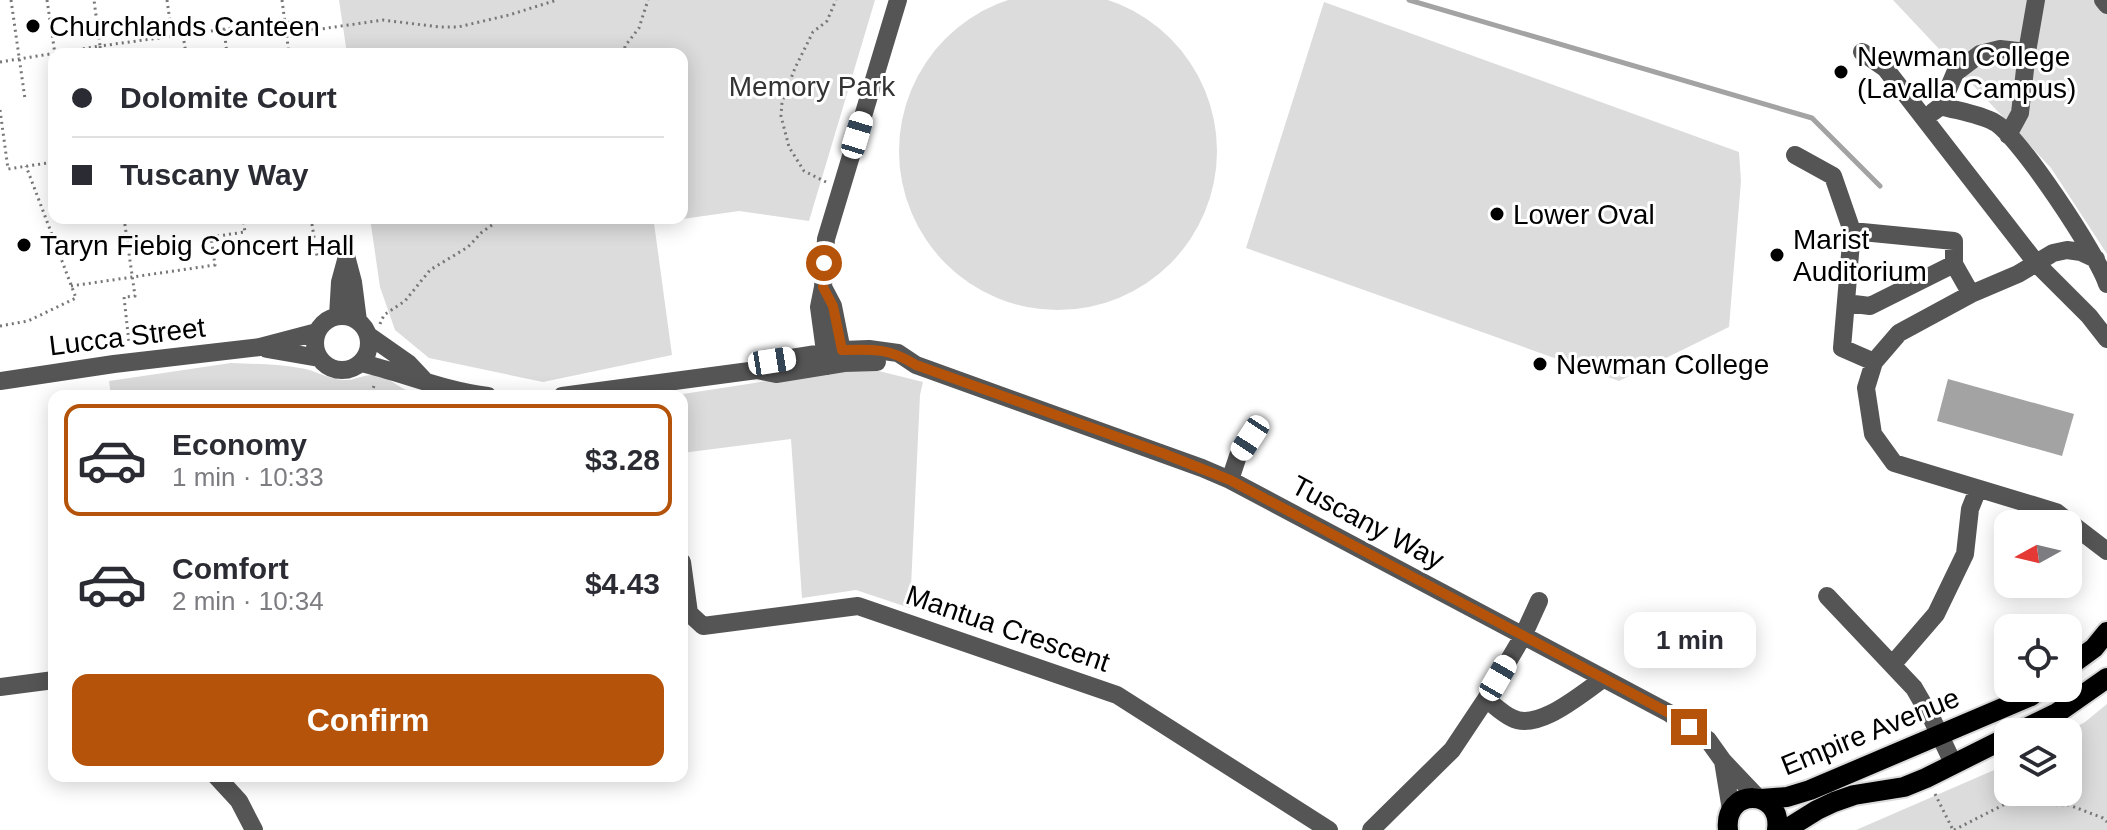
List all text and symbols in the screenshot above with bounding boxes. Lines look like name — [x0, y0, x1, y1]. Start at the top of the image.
place label: Churchlands Canteen — [49, 11, 320, 42]
marker: Churchlands Canteen — [24, 17, 42, 35]
place label: Newman College (Lavalla Campus) — [1857, 41, 2076, 104]
marker: Newman College (Lavalla Campus) — [1832, 63, 1850, 81]
park label: Memory Park — [729, 71, 896, 102]
text: Dolomite Court — [120, 81, 337, 114]
car — [839, 109, 875, 161]
text: Tuscany Way — [120, 158, 308, 191]
place label: Lower Oval — [1513, 199, 1655, 230]
marker: Lower Oval — [1488, 205, 1506, 223]
place label: Marist Auditorium — [1793, 224, 1927, 287]
place label: Taryn Fiebig Concert Hall — [40, 230, 354, 261]
marker: Taryn Fiebig Concert Hall — [15, 236, 33, 254]
route start — [806, 245, 842, 281]
marker: Marist Auditorium — [1768, 246, 1786, 264]
street label: Lucca Street — [47, 312, 207, 361]
car — [746, 345, 798, 377]
place label: Newman College — [1556, 349, 1769, 380]
marker: Newman College — [1531, 355, 1549, 373]
car — [1227, 411, 1273, 465]
icon: car — [76, 424, 148, 496]
text: Economy — [172, 428, 307, 461]
text: $3.28 — [585, 443, 660, 476]
text: 1 min · 10:33 — [172, 462, 324, 492]
street label: Tuscany Way — [1287, 469, 1449, 575]
north arrow — [1994, 510, 2082, 598]
map controls — [1994, 510, 2082, 806]
icon: car — [76, 548, 148, 620]
text: Comfort — [172, 552, 289, 585]
text: $4.43 — [585, 567, 660, 600]
street label: Mantua Crescent — [902, 579, 1114, 678]
text: 2 min · 10:34 — [172, 586, 324, 616]
callout: 1 min — [1623, 611, 1755, 667]
button: locate — [1994, 614, 2082, 702]
text: 1 min — [1656, 625, 1724, 655]
car — [1476, 651, 1520, 705]
button: Confirm — [72, 674, 664, 766]
street label: Empire Avenue — [1777, 682, 1964, 781]
route end — [1671, 709, 1707, 745]
button: layers — [1994, 718, 2082, 806]

